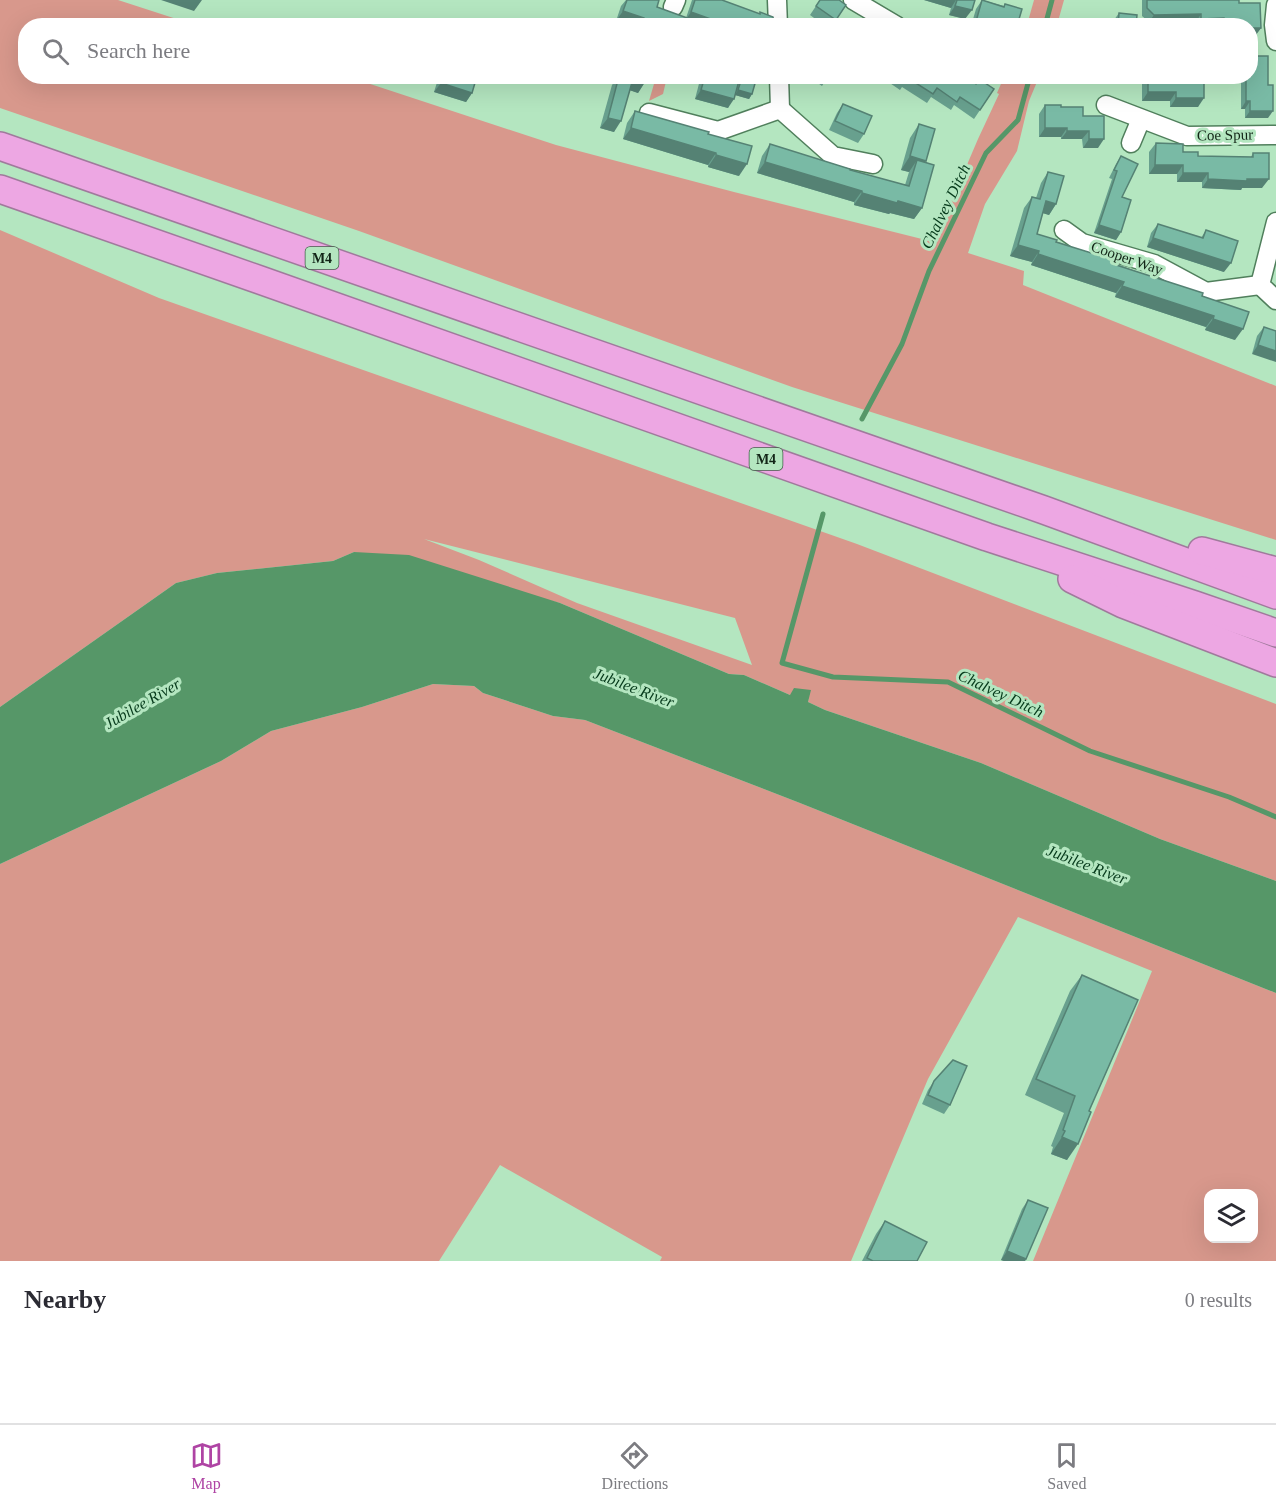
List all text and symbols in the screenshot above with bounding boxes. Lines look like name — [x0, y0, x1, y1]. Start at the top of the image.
search box — [18, 18, 1258, 84]
icon: search — [39, 35, 72, 68]
text: Search here — [87, 38, 190, 63]
street label: Coe Spur — [1197, 127, 1253, 143]
water label: Chalvey Ditch — [918, 161, 974, 252]
street label: Cooper Way — [1089, 238, 1165, 278]
road number: M4 — [306, 247, 338, 269]
road number: M4 — [750, 448, 783, 470]
water label: Jubilee River — [591, 664, 677, 711]
water label: Chalvey Ditch — [955, 666, 1046, 721]
water label: Jubilee River — [101, 674, 184, 732]
water label: Jubilee River — [1044, 841, 1130, 888]
map controls — [1204, 1189, 1258, 1243]
button: layers — [1204, 1189, 1258, 1243]
text: Nearby — [24, 1285, 106, 1314]
text: 0 results — [1185, 1289, 1252, 1311]
tab: Map — [190, 1439, 223, 1493]
tab: Directions — [602, 1439, 668, 1493]
tab: Saved — [1047, 1439, 1086, 1493]

